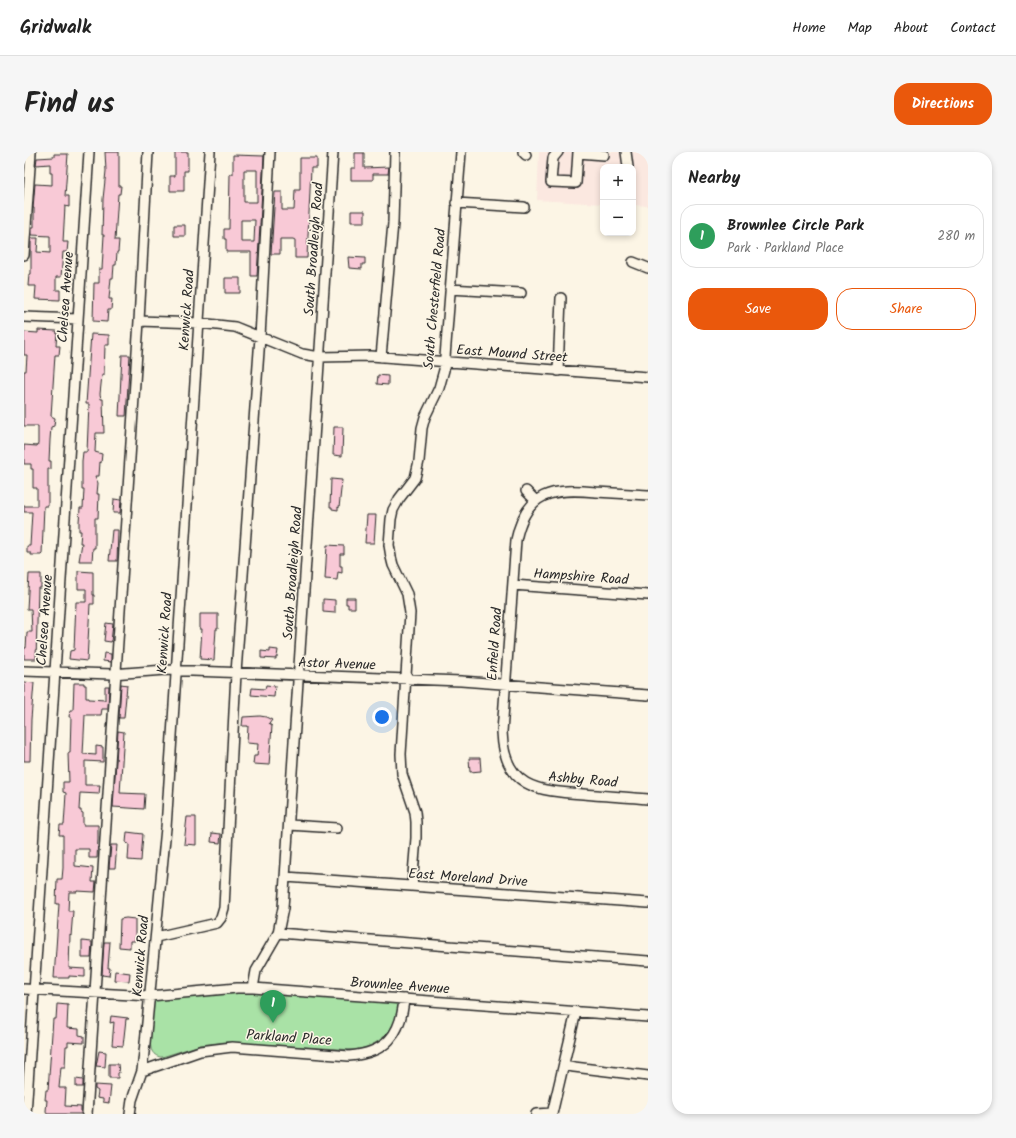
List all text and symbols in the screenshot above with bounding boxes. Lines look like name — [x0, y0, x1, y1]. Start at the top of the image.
text: Gridwalk — [20, 13, 91, 43]
text: Home — [792, 17, 826, 39]
text: Map — [848, 17, 872, 39]
text: About — [894, 17, 928, 39]
text: Contact — [950, 17, 996, 39]
text: Find us — [24, 82, 115, 127]
button: Directions — [894, 83, 992, 125]
map controls — [600, 164, 636, 236]
button: + — [600, 164, 636, 200]
text: Nearby — [688, 165, 740, 192]
street label: South Broadleigh Road — [298, 181, 330, 316]
button: − — [600, 200, 636, 236]
text: Brownlee Circle Park — [727, 214, 864, 238]
text: 1 — [700, 226, 704, 247]
text: 280 m — [938, 226, 975, 247]
street label: South Chesterfield Road — [418, 227, 452, 370]
text: Park · Parkland Place — [727, 238, 844, 259]
street label: Chelsea Avenue — [52, 250, 80, 343]
street label: Kenwick Road — [173, 268, 201, 351]
button: Save — [688, 288, 828, 330]
button: Share — [836, 288, 976, 330]
street label: East Mound Street — [456, 339, 569, 369]
street label: South Broadleigh Road — [277, 505, 309, 640]
street label: Hampshire Road — [533, 563, 630, 591]
street label: Chelsea Avenue — [31, 573, 59, 666]
street label: Kenwick Road — [151, 591, 179, 674]
street label: Enfield Road — [481, 606, 509, 681]
street label: Astor Avenue — [298, 652, 377, 676]
your location — [372, 707, 392, 727]
street label: Ashby Road — [547, 766, 620, 794]
street label: East Moreland Drive — [408, 863, 529, 893]
street label: Kenwick Road — [126, 914, 156, 998]
street label: Brownlee Avenue — [349, 972, 451, 1000]
pin: 1 — [260, 990, 286, 1023]
street label: Parkland Place — [245, 1024, 333, 1052]

